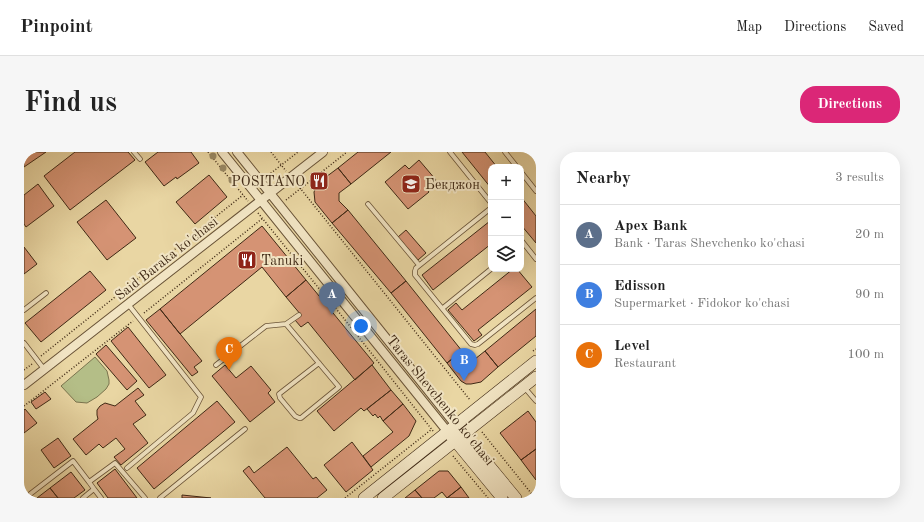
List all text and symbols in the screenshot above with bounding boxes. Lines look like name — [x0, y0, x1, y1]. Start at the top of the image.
text: Pinpoint — [20, 18, 93, 37]
text: Map — [736, 20, 762, 34]
text: Directions — [784, 20, 846, 34]
text: Saved — [868, 20, 904, 34]
button: Directions — [800, 86, 900, 123]
text: Find us — [24, 90, 117, 118]
map controls — [488, 164, 524, 272]
button: + — [488, 164, 524, 200]
restaurant icon: POSITANO — [308, 170, 330, 192]
text: Nearby — [576, 170, 631, 187]
text: 3 results — [835, 171, 884, 184]
school or university icon: Бекджон — [400, 173, 422, 195]
place label: POSITANO — [231, 175, 305, 189]
place label: Бекджон — [425, 178, 480, 192]
button: − — [488, 200, 524, 236]
street label: Said Baraka ko'chasi — [113, 214, 221, 303]
text: Apex Bank — [614, 219, 688, 234]
text: A — [584, 228, 594, 241]
text: 20 m — [855, 228, 884, 241]
button: layers — [488, 236, 524, 272]
text: Bank · Taras Shevchenko ko'chasi — [614, 237, 805, 250]
restaurant icon: Tanuki — [236, 249, 258, 271]
place label: Tanuki — [261, 254, 303, 268]
text: Edisson — [614, 279, 666, 294]
pin: A — [319, 282, 345, 315]
text: B — [584, 288, 594, 301]
text: 90 m — [855, 288, 884, 301]
text: Supermarket · Fidokor ko'chasi — [614, 297, 790, 310]
your location — [351, 316, 371, 336]
street label: Taras Shevchenko ko'chasi — [384, 333, 497, 468]
pin: C — [216, 337, 242, 370]
text: Level — [614, 339, 650, 354]
pin: B — [451, 348, 477, 381]
text: C — [585, 348, 593, 361]
text: 100 m — [847, 348, 884, 361]
text: Restaurant — [614, 357, 676, 370]

